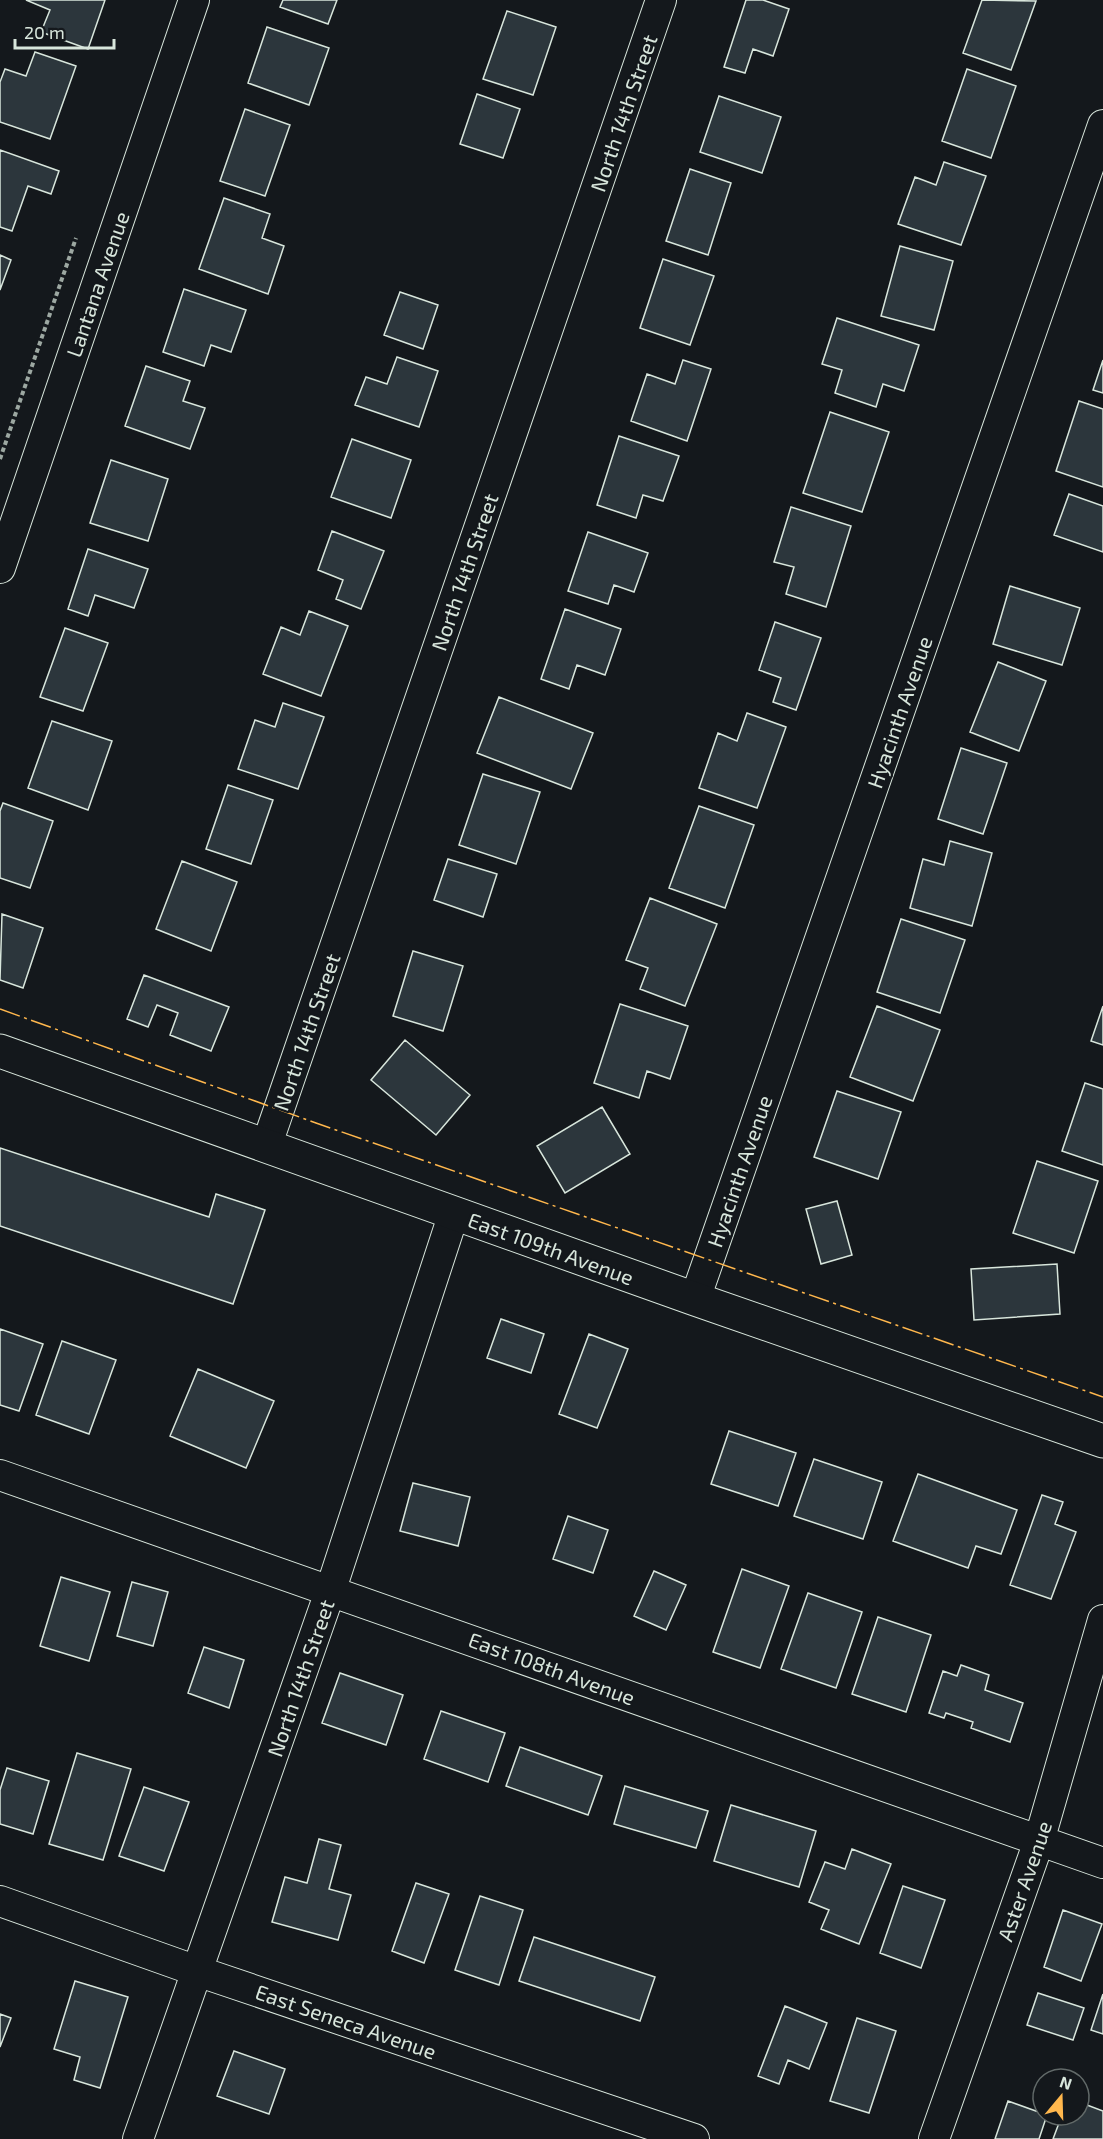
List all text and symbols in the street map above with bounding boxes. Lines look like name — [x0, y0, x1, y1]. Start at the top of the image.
scale bar — [15, 12, 114, 50]
text: 20 m — [24, 21, 65, 43]
street label: North 14th Street — [584, 31, 662, 195]
street label: Lantana Avenue — [60, 208, 134, 360]
street label: North 14th Street — [425, 490, 503, 654]
street label: Hyacinth Avenue — [861, 633, 937, 791]
street label: North 14th Street — [267, 950, 345, 1114]
street label: Hyacinth Avenue — [701, 1092, 777, 1250]
street label: East 109th Avenue — [465, 1206, 637, 1290]
street label: North 14th Street — [261, 1596, 339, 1760]
street label: East 108th Avenue — [465, 1626, 639, 1710]
street label: Aster Avenue — [992, 1818, 1056, 1944]
street label: East Seneca Avenue — [252, 1978, 440, 2064]
north arrow — [1031, 2067, 1091, 2127]
text: N — [1057, 2071, 1075, 2093]

